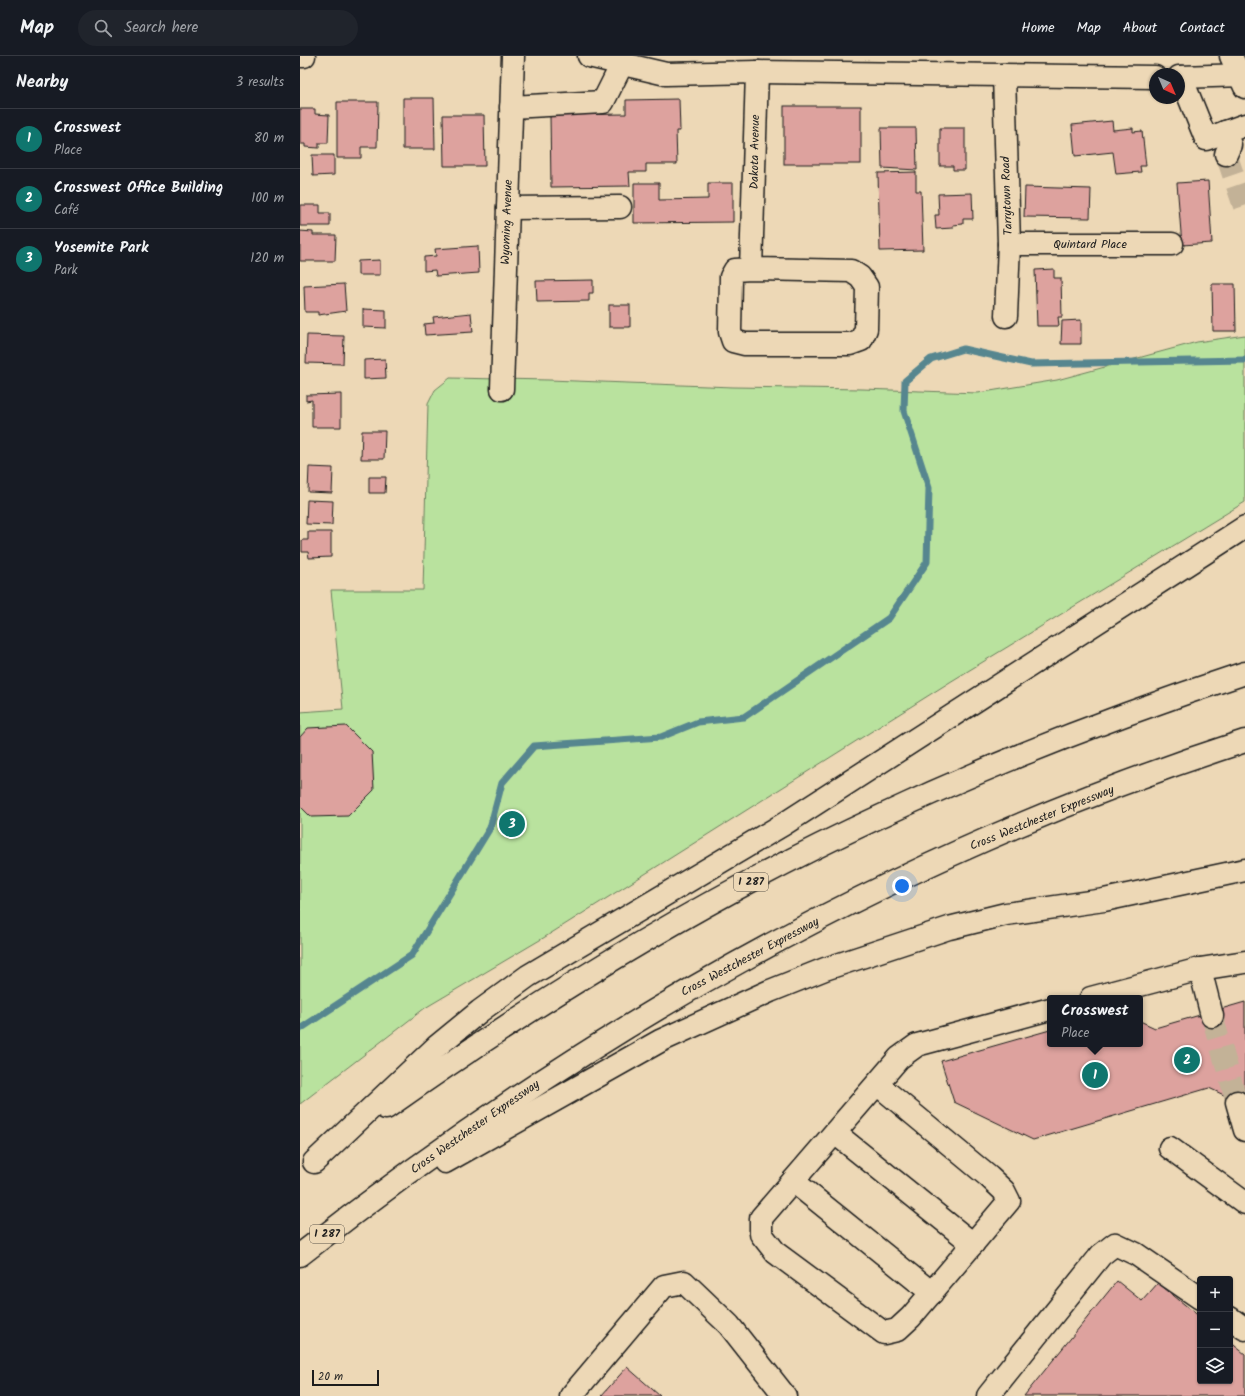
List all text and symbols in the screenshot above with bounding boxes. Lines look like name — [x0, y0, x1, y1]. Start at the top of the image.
search box — [78, 10, 358, 46]
text: Map — [20, 13, 54, 43]
text: Search here — [124, 16, 198, 40]
icon: search — [92, 17, 114, 39]
text: Home — [1021, 17, 1055, 39]
text: Map — [1077, 17, 1101, 39]
text: About — [1123, 17, 1157, 39]
text: Contact — [1179, 17, 1225, 39]
north arrow — [1149, 68, 1185, 104]
text: Nearby — [16, 69, 68, 96]
text: 3 results — [236, 72, 284, 93]
street label: Dakota Avenue — [745, 114, 765, 190]
text: Crosswest — [54, 116, 121, 140]
text: 1 — [27, 128, 31, 149]
text: 80 m — [254, 128, 284, 149]
text: Place — [54, 140, 82, 161]
street label: Tarrytown Road — [996, 155, 1018, 236]
text: Crosswest Office Building — [54, 176, 223, 200]
street label: Wyoming Avenue — [496, 179, 518, 265]
text: 2 — [25, 188, 33, 209]
text: 100 m — [251, 188, 284, 209]
text: Café — [54, 200, 78, 221]
street label: Quintard Place — [1053, 235, 1127, 254]
text: Yosemite Park — [54, 236, 148, 260]
text: 3 — [25, 248, 33, 269]
text: 120 m — [250, 248, 284, 269]
text: Park — [54, 260, 78, 281]
street label: Cross Westchester Expressway — [967, 780, 1117, 856]
pin: 3 — [499, 809, 525, 839]
road number: I 287 — [734, 873, 768, 891]
your location — [892, 876, 912, 896]
street label: Cross Westchester Expressway — [678, 912, 823, 1002]
popup — [1047, 995, 1143, 1047]
text: Crosswest — [1061, 999, 1129, 1023]
text: Place — [1061, 1023, 1089, 1044]
pin: 2 — [1174, 1045, 1200, 1075]
pin: 1 — [1082, 1060, 1108, 1090]
street label: Cross Westchester Expressway — [406, 1075, 544, 1179]
road number: I 287 — [310, 1225, 344, 1243]
map controls — [1197, 1276, 1233, 1384]
button: + — [1197, 1276, 1233, 1312]
button: − — [1197, 1312, 1233, 1348]
button: layers — [1197, 1348, 1233, 1384]
scale bar — [312, 1368, 379, 1387]
text: 20 m — [318, 1368, 343, 1386]

